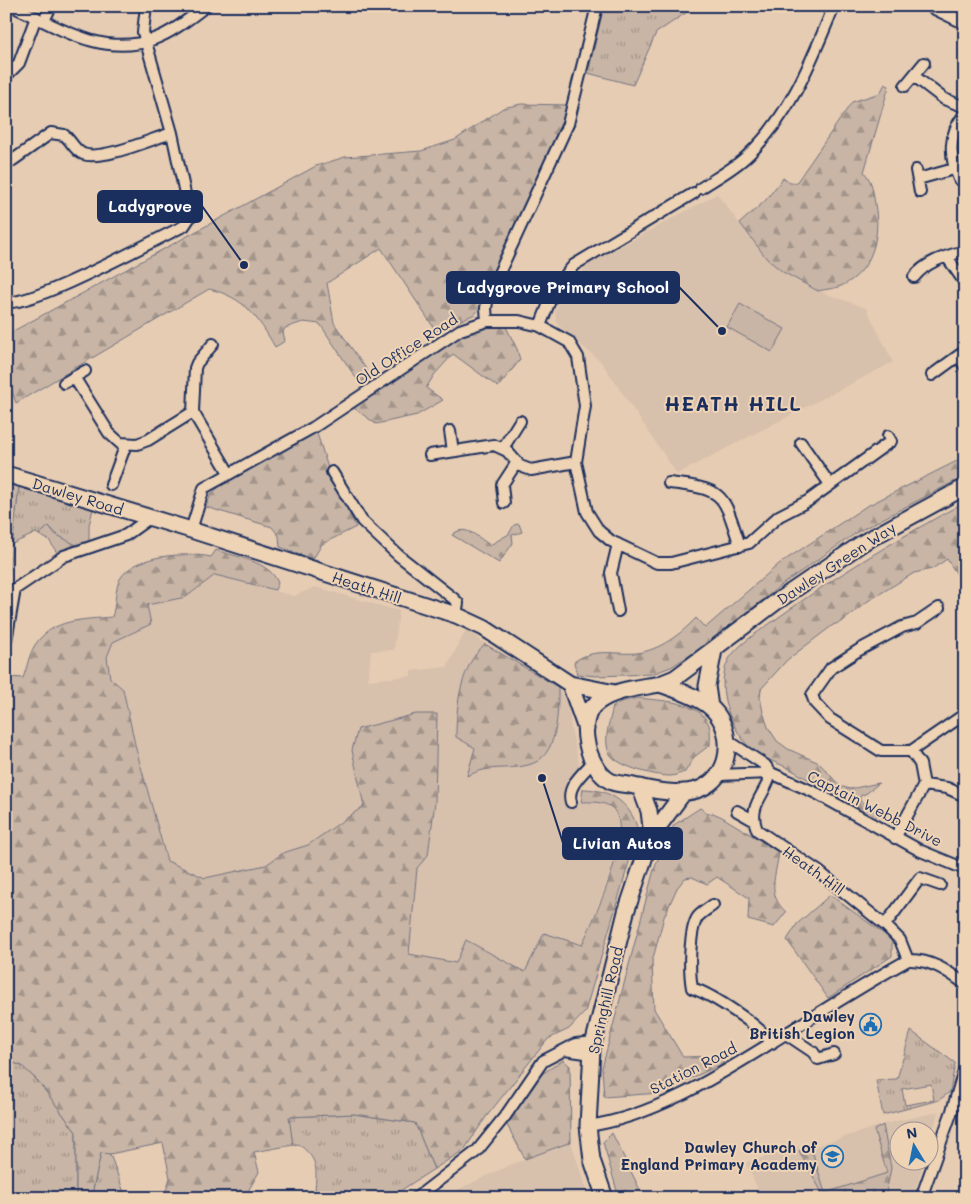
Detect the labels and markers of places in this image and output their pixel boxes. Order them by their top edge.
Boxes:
callout: Ladygrove [98,191,202,222]
callout: Ladygrove Primary School [447,272,679,303]
callout: Livian Autos [563,828,682,859]
place label: Dawley British Legion [749,1006,855,1043]
public building icon: Dawley British Legion [859,1013,883,1037]
place label: Dawley Church of England Primary Academy [620,1137,818,1174]
school or university icon: Dawley Church of England Primary Academy [821,1144,845,1168]

